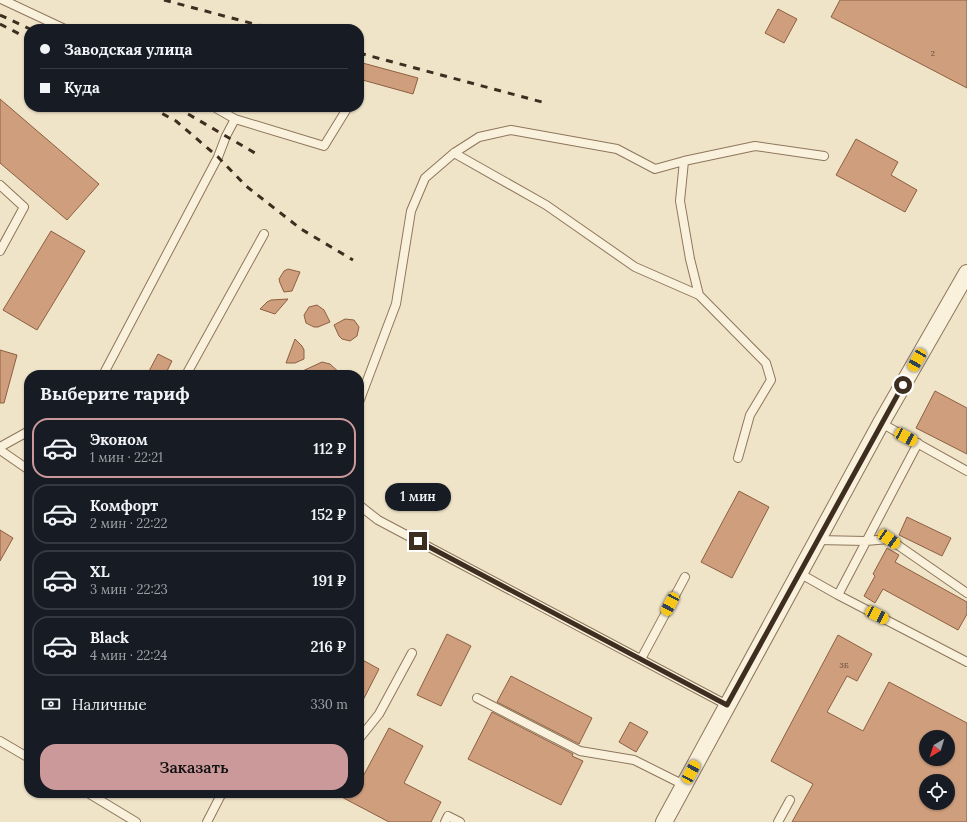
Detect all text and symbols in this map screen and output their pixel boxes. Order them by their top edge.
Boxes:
text: Заводская улица [64,40,192,59]
house number: 2 [931,48,935,58]
text: Куда [64,78,100,97]
car [906,347,928,373]
route start [894,376,912,394]
text: Выберите тариф [40,382,190,405]
car [893,426,919,448]
icon: car [42,430,78,466]
text: Эконом [90,430,148,449]
text: 112 ₽ [313,439,346,458]
text: 1 мин · 22:21 [90,449,163,466]
callout: 1 мин [385,483,451,511]
text: 1 мин [400,488,436,505]
icon: car [42,496,78,532]
text: Комфорт [90,496,158,515]
text: 152 ₽ [311,505,346,524]
text: 2 мин · 22:22 [90,515,168,532]
car [876,527,902,551]
route end [409,532,427,550]
icon: car [42,562,78,598]
text: XL [90,562,110,581]
text: 191 ₽ [313,571,346,590]
text: 3 мин · 22:23 [90,581,168,598]
car [659,591,681,617]
car [864,604,890,626]
icon: car [42,628,78,664]
text: Black [90,628,129,647]
text: 216 ₽ [310,637,346,656]
text: 4 мин · 22:24 [90,647,167,664]
house number: 3Б [839,660,849,670]
icon: cash [40,693,62,715]
text: Наличные [72,695,147,714]
text: 330 m [310,696,348,713]
north arrow [919,730,955,766]
map controls [919,730,955,810]
button: Заказать [40,744,348,790]
car [680,759,702,785]
button: locate [919,774,955,810]

